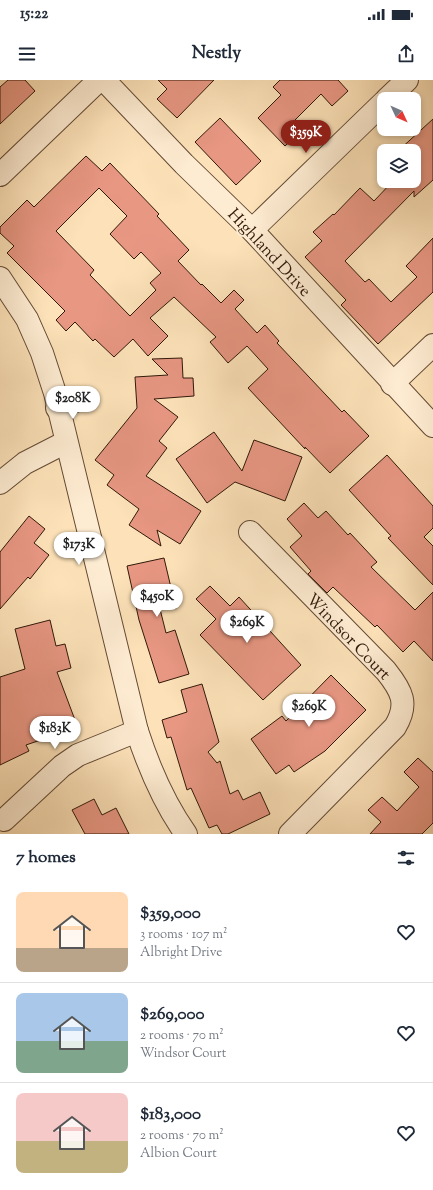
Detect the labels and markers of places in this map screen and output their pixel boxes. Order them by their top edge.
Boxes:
pin: $359K [278,120,334,154]
pin: $208K [45,386,101,420]
pin: $173K [51,532,107,566]
pin: $450K [129,584,185,618]
pin: $269K [219,610,275,644]
pin: $269K [281,694,337,728]
pin: $183K [27,716,83,750]

